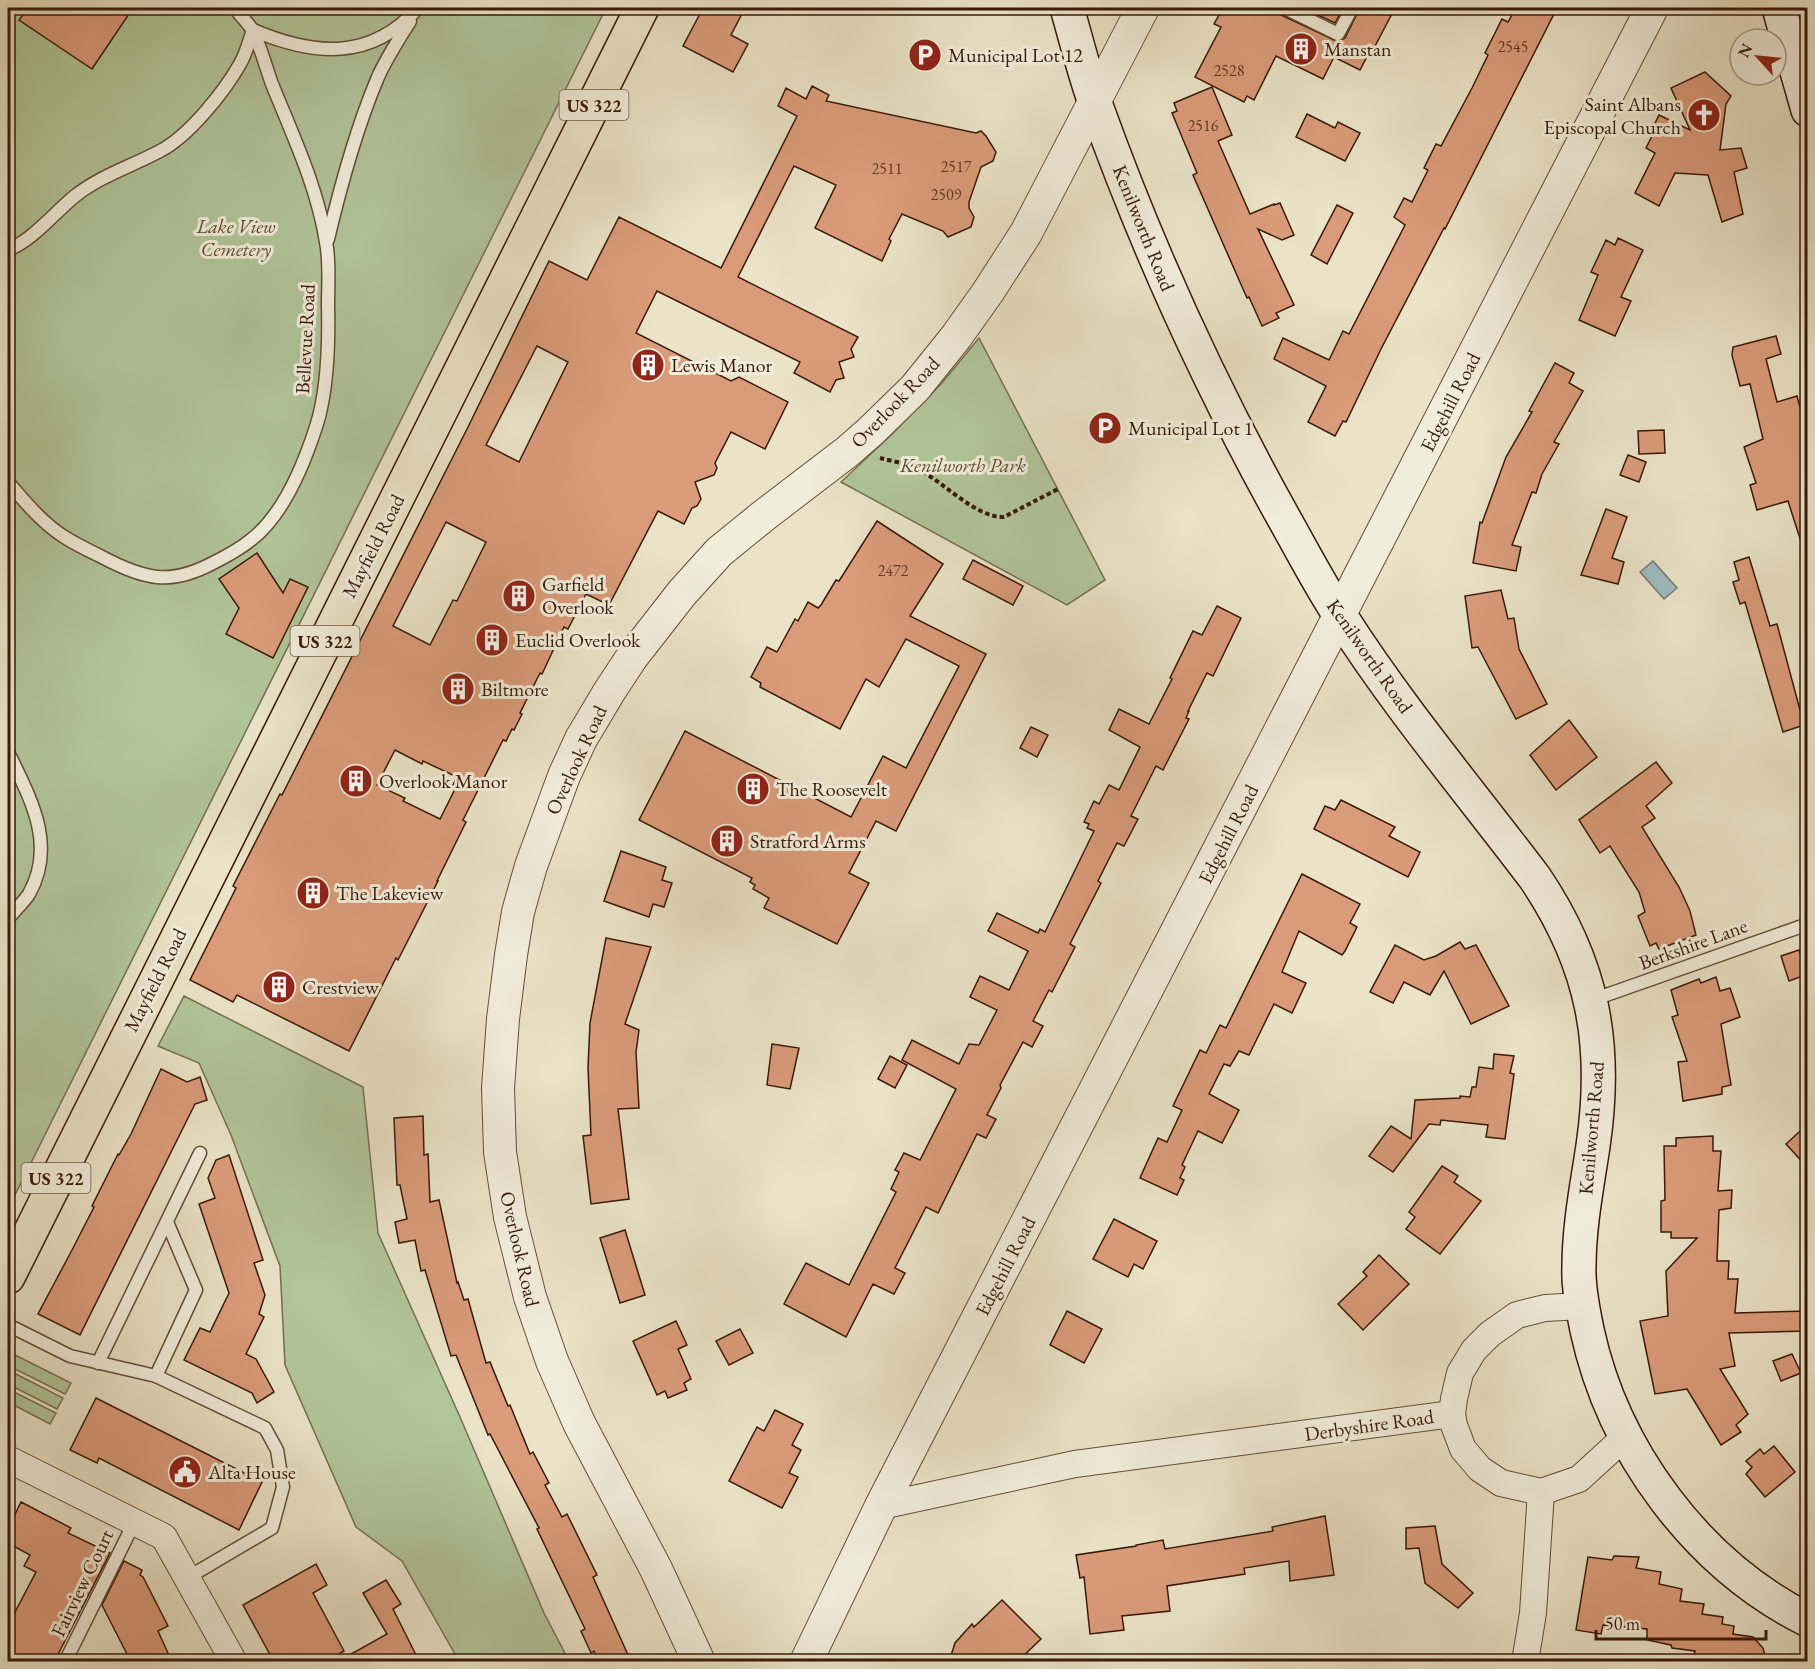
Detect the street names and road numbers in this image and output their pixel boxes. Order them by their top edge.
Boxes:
road number: US 322 [560,90,628,120]
street label: Kenilworth Road [1107,161,1181,296]
street label: Bellevue Road [289,283,321,395]
street label: Edgehill Road [1414,347,1487,456]
street label: Overlook Road [845,350,946,453]
street label: Mayfield Road [336,489,411,602]
street label: Kenilworth Road [1321,594,1420,719]
road number: US 322 [290,626,360,656]
street label: Overlook Road [539,700,613,819]
street label: Edgehill Road [1192,779,1265,888]
street label: Berkshire Lane [1635,912,1751,976]
street label: Mayfield Road [118,923,193,1036]
street label: Kenilworth Road [1572,1059,1610,1196]
road number: US 322 [22,1163,90,1193]
street label: Overlook Road [494,1189,546,1310]
street label: Edgehill Road [969,1211,1042,1320]
street label: Derbyshire Road [1303,1403,1436,1447]
street label: Fairview Court [45,1525,119,1641]

